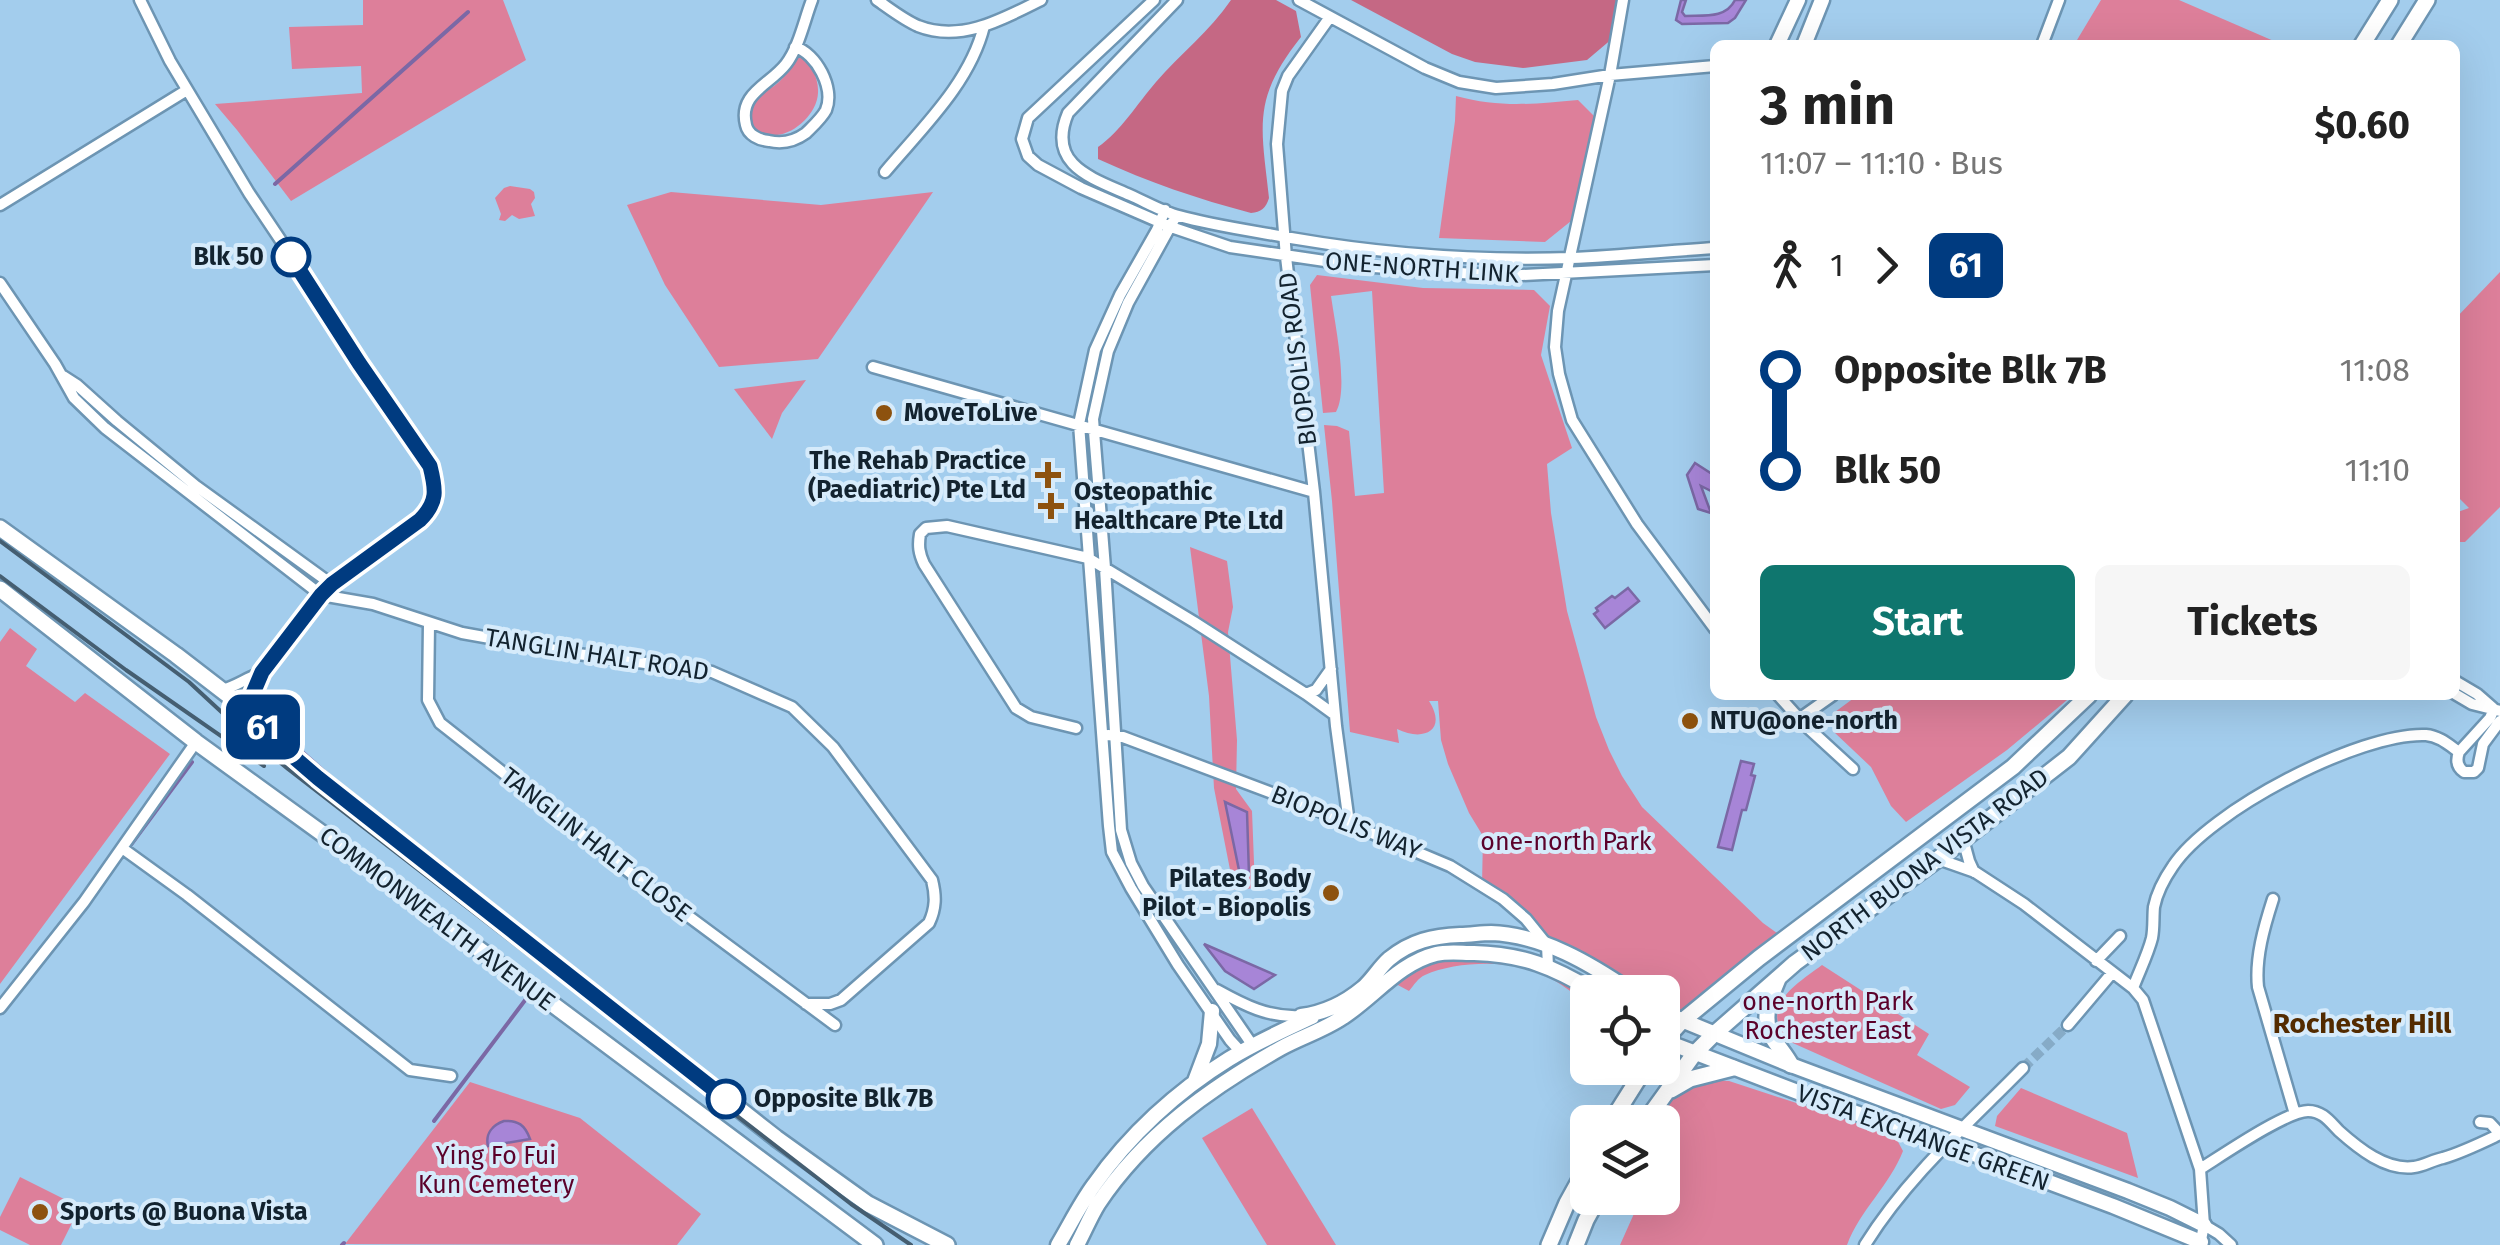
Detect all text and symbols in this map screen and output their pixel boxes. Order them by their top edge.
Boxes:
text: 3 min [1760,73,1895,139]
text: $0.60 [2315,102,2410,148]
text: 11:07 – 11:10 · Bus [1760,144,2003,182]
marker: Blk 50 [272,238,310,276]
icon: walk [1760,238,1815,293]
icon: forward [1859,238,1914,293]
place label: Blk 50 [193,242,264,272]
text: 61 [1949,244,1983,286]
street label: ONE-NORTH LINK [1324,246,1520,290]
text: 1 [1830,246,1844,284]
street label: BIOPOLIS ROAD [1272,271,1324,447]
text: Opposite Blk 7B [1834,347,2107,393]
text: 11:08 [2340,351,2410,389]
place label: MoveToLive [904,398,1038,428]
marker: MoveToLive [873,402,895,424]
place label: The Rehab Practice (Paediatric) Pte Ltd [808,446,1026,505]
text: Blk 50 [1834,447,1941,493]
text: 11:10 [2345,451,2410,489]
marker: The Rehab Practice (Paediatric) Pte Ltd [1035,462,1061,488]
place label: Osteopathic Healthcare Pte Ltd [1074,477,1284,536]
marker: Osteopathic Healthcare Pte Ltd [1038,493,1064,519]
button: Start [1760,565,2075,680]
button: Tickets [2095,565,2410,680]
street label: TANGLIN HALT ROAD [483,623,711,687]
line badge: 61 [218,694,308,760]
text: 61 [246,706,280,748]
place label: NTU@one-north [1710,706,1898,736]
marker: NTU@one-north [1679,710,1701,732]
street label: TANGLIN HALT CLOSE [495,761,697,929]
street label: NORTH BUONA VISTA ROAD [1795,762,2055,968]
street label: BIOPOLIS WAY [1267,779,1426,867]
street label: COMMONWEALTH AVENUE [313,821,561,1017]
park label: one-north Park [1480,827,1652,857]
place label: Pilates Body Pilot - Biopolis [1142,864,1312,923]
marker: Pilates Body Pilot - Biopolis [1320,882,1342,904]
map controls [1570,975,1680,1215]
button: locate [1570,975,1680,1085]
park label: one-north Park Rochester East [1742,987,1914,1046]
district label: Rochester Hill [2273,1007,2452,1040]
street label: VISTA EXCHANGE GREEN [1793,1078,2053,1198]
marker: Opposite Blk 7B [707,1080,745,1118]
place label: Opposite Blk 7B [754,1084,933,1114]
button: layers [1570,1105,1680,1215]
park label: Ying Fo Fui Kun Cemetery [418,1141,575,1200]
place label: Sports @ Buona Vista [60,1197,308,1227]
marker: Sports @ Buona Vista [29,1201,51,1223]

